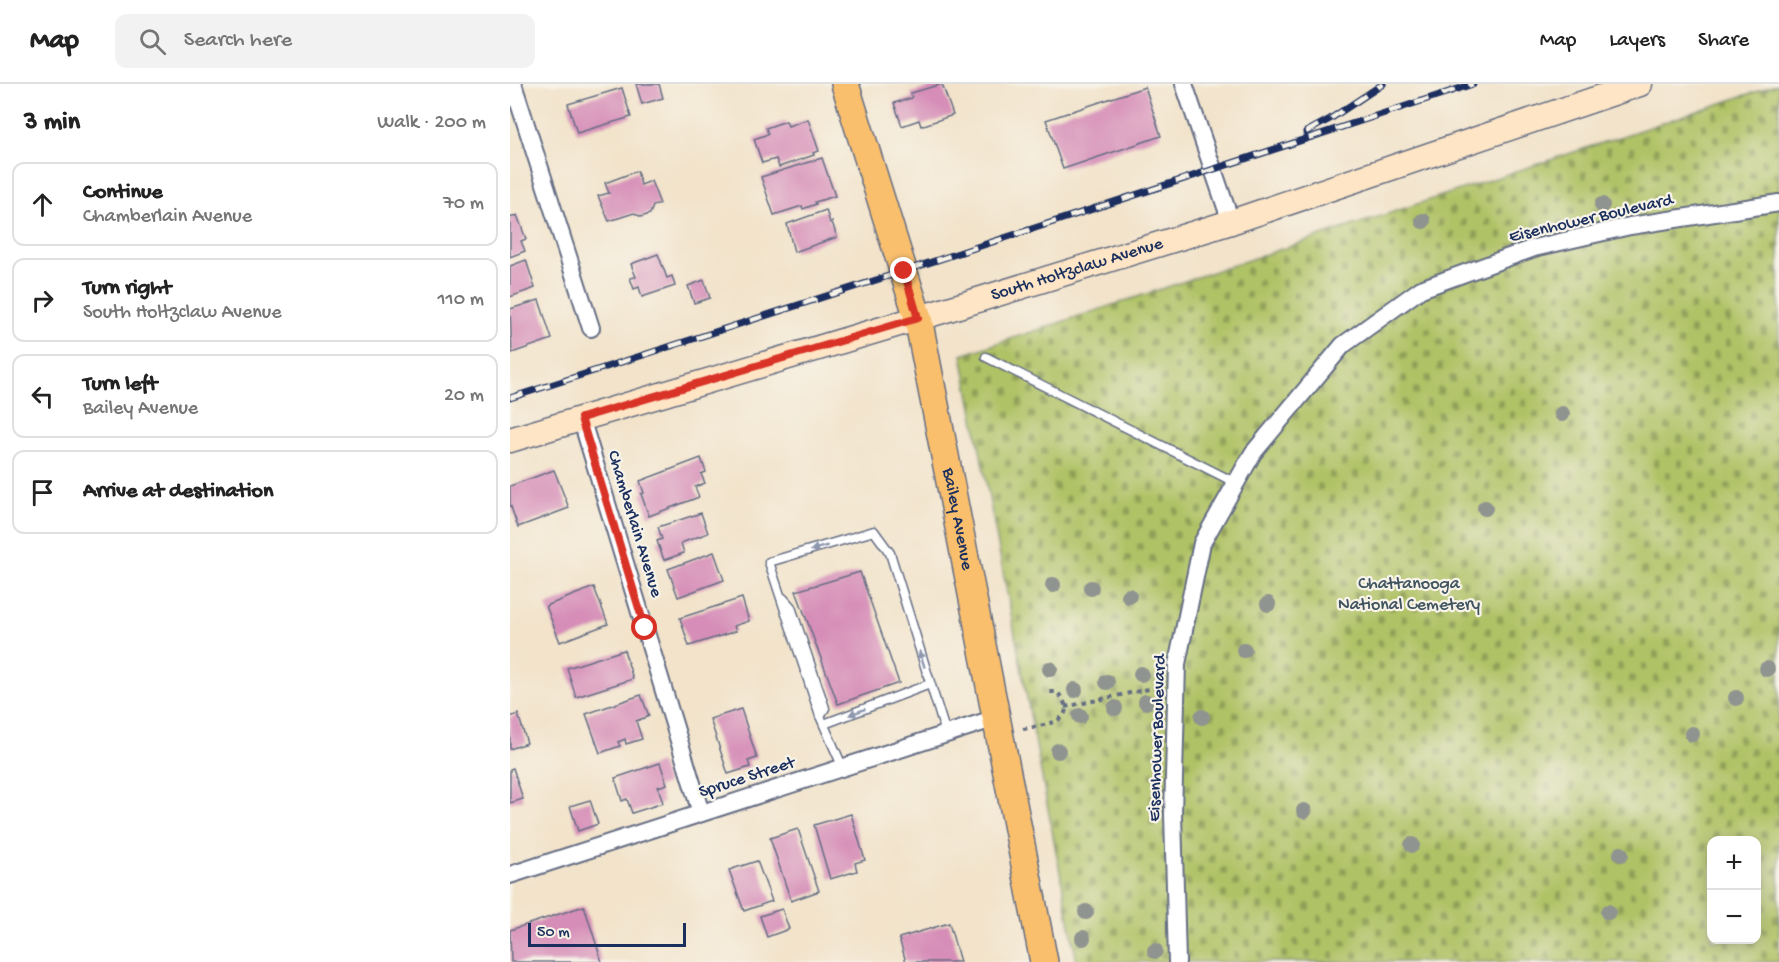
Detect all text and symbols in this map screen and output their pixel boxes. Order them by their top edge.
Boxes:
search box [115,14,535,68]
text: Map [30,25,79,58]
icon: search [136,25,169,58]
text: Search here [184,28,292,54]
text: Map [1540,29,1576,54]
text: Layers [1609,29,1665,54]
text: Share [1698,29,1749,54]
text: 3 min [24,108,80,139]
text: Walk · 200 m [377,112,486,135]
text: Continue [83,180,163,206]
icon: ahead [26,188,59,221]
street label: Eisenhower Boulevard [1507,190,1676,248]
text: 70 m [443,193,484,216]
text: Chamberlain Avenue [83,206,252,229]
street label: South Holtzclaw Avenue [988,233,1166,306]
route end [890,257,916,283]
text: Turn right [83,276,171,302]
icon: right [26,284,59,317]
text: 110 m [438,289,484,312]
text: South Holtzclaw Avenue [83,302,282,325]
text: Turn left [83,372,157,398]
icon: left [26,380,59,413]
text: 20 m [444,385,484,408]
text: Bailey Avenue [83,398,198,421]
street label: Chamberlain Avenue [602,448,666,601]
street label: Bailey Avenue [937,465,978,573]
icon: arrive [26,476,59,509]
text: Arrive at destination [83,479,273,505]
one-way arrow [810,544,828,553]
park label: Chattanooga National Cemetery [1338,574,1480,616]
route start [631,614,657,640]
one-way arrow [917,650,927,668]
street label: Eisenhower Boulevard [1145,652,1171,822]
one-way arrow [848,707,866,717]
street label: Spruce Street [696,752,799,803]
map controls [1707,836,1761,944]
button: + [1707,836,1761,890]
button: − [1707,890,1761,944]
scale bar [528,920,686,948]
text: 50 m [537,924,570,943]

